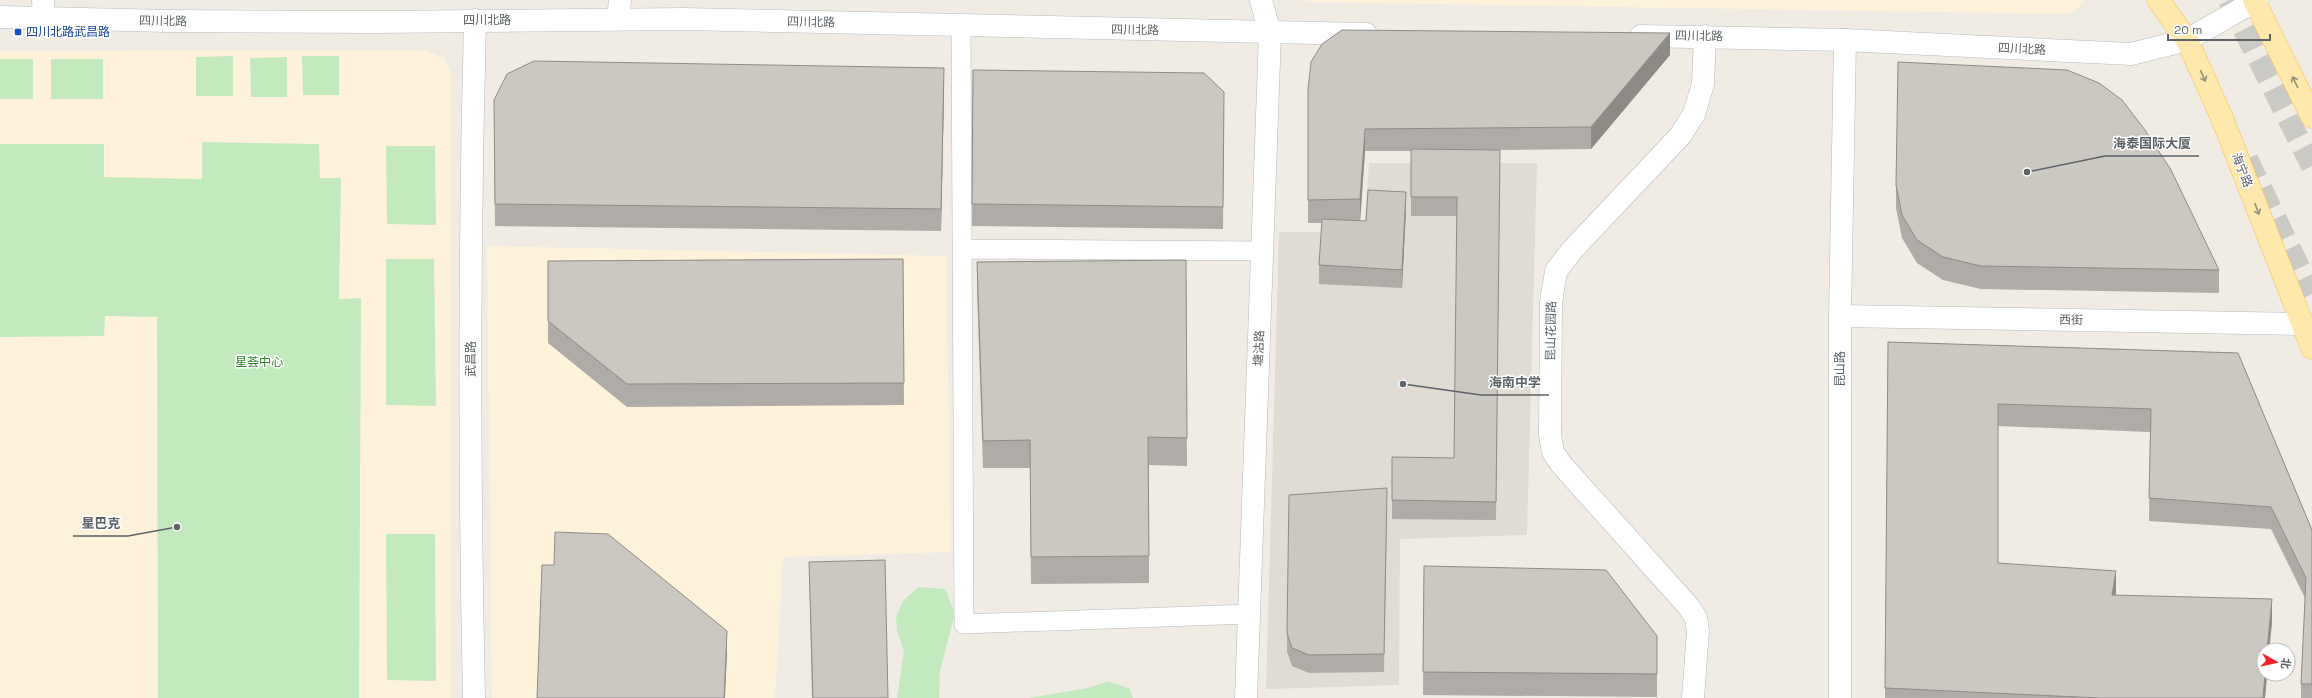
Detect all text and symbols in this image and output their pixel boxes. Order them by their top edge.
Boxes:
street label: 四川北路 [463,12,511,28]
street label: 四川北路 [139,13,187,29]
street label: 四川北路 [787,14,835,30]
scale bar [2168,16,2270,42]
street label: 四川北路 [1111,22,1159,38]
text: 20 m [2174,22,2202,38]
place label: 四川北路武昌路 [26,24,110,40]
marker: 四川北路武昌路 [13,27,23,37]
street label: 四川北路 [1675,28,1723,44]
street label: 四川北路 [1998,40,2046,58]
one-way arrow [2200,69,2207,81]
one-way arrow [2291,76,2298,88]
callout: 海泰国际大厦 [2105,131,2199,156]
text: 海泰国际大厦 [2113,135,2191,152]
street label: 海宁路 [2228,150,2256,190]
one-way arrow [2254,202,2262,214]
street label: 昆山花园路 [1542,301,1560,361]
street label: 西街 [2059,312,2083,328]
street label: 塘沽路 [1250,330,1268,366]
street label: 武昌路 [463,341,479,377]
street label: 昆山路 [1832,351,1848,387]
park label: 星荟中心 [235,354,283,370]
callout: 海南中学 [1481,370,1549,395]
text: 海南中学 [1489,374,1541,391]
callout: 星巴克 [73,511,128,536]
text: 星巴克 [81,515,121,532]
north arrow [2256,642,2296,682]
text: 北 [2278,657,2294,670]

